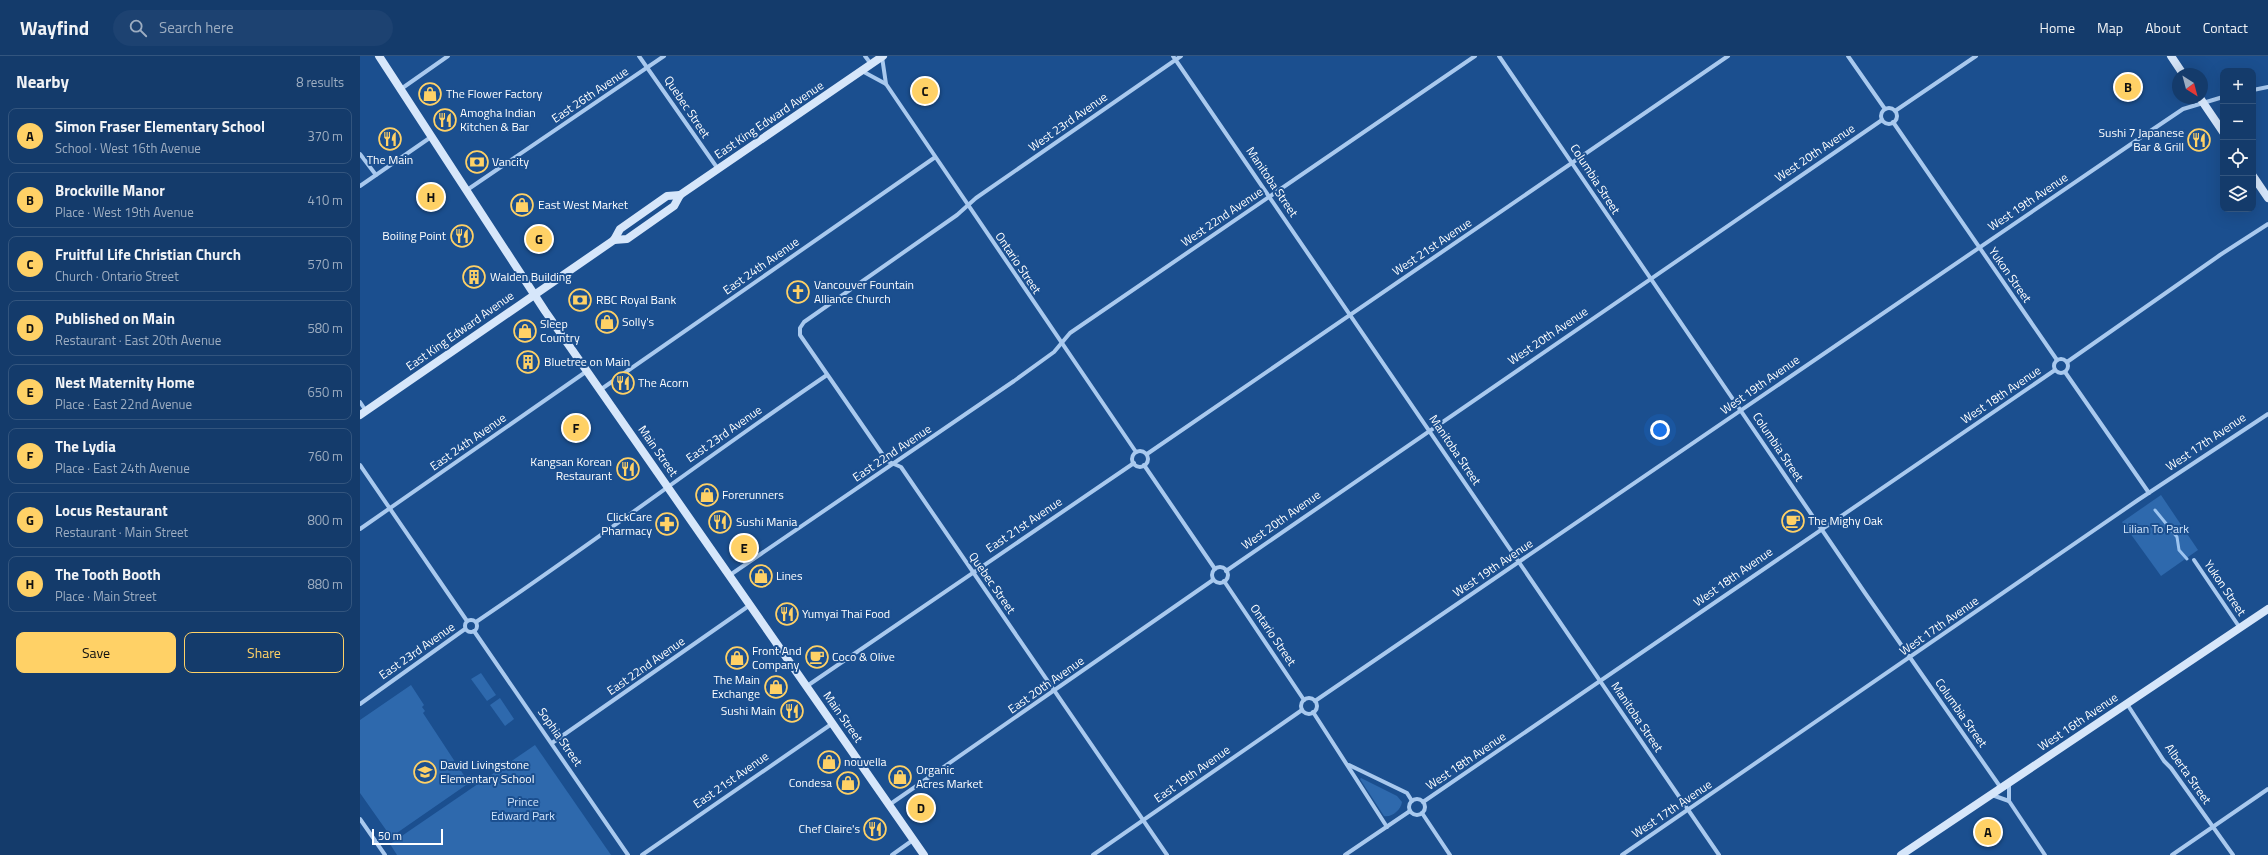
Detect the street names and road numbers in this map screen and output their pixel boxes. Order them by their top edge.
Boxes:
street label: East 26th Avenue [547,62,632,127]
street label: Quebec Street [660,72,716,142]
street label: East King Edward Avenue [710,76,827,163]
street label: West 23rd Avenue [1024,87,1111,156]
street label: West 20th Avenue [1771,119,1859,187]
street label: Columbia Street [1566,140,1626,218]
street label: Manitoba Street [1242,143,1304,222]
street label: West 19th Avenue [1984,168,2072,236]
street label: West 22nd Avenue [1177,182,1267,251]
street label: West 21st Avenue [1388,213,1475,280]
street label: Ontario Street [991,228,1047,298]
street label: East 24th Avenue [719,232,803,299]
street label: Yukon Street [1984,243,2037,307]
street label: East King Edward Avenue [402,286,518,375]
street label: West 20th Avenue [1504,302,1592,370]
street label: West 19th Avenue [1716,350,1803,419]
street label: West 18th Avenue [1957,361,2045,429]
street label: East 23rd Avenue [682,400,766,467]
street label: East 24th Avenue [426,408,510,475]
street label: Columbia Street [1748,408,1809,486]
street label: West 17th Avenue [2162,408,2250,476]
street label: Manitoba Street [1425,411,1487,490]
street label: East 22nd Avenue [848,419,935,486]
street label: Main Street [634,421,683,481]
street label: West 20th Avenue [1237,485,1324,554]
street label: East 21st Avenue [982,492,1066,557]
street label: West 19th Avenue [1449,534,1537,602]
street label: West 18th Avenue [1689,542,1776,611]
street label: Quebec Street [964,548,1021,618]
street label: Yukon Street [2200,556,2252,620]
street label: West 17th Avenue [1895,591,1982,660]
street label: Ontario Street [1246,600,1302,670]
street label: East 23rd Avenue [375,617,459,684]
street label: East 22nd Avenue [603,632,689,700]
street label: East 20th Avenue [1004,651,1088,718]
street label: Columbia Street [1931,674,1993,752]
street label: Manitoba Street [1607,678,1669,757]
street label: Main Street [819,687,868,747]
street label: West 16th Avenue [2034,688,2122,756]
street label: Sophia Street [533,703,588,771]
street label: West 18th Avenue [1422,727,1510,795]
street label: Alberta Street [2160,739,2217,809]
street label: East 19th Avenue [1150,740,1234,807]
street label: East 21st Avenue [689,746,772,813]
street label: West 17th Avenue [1628,775,1716,843]

